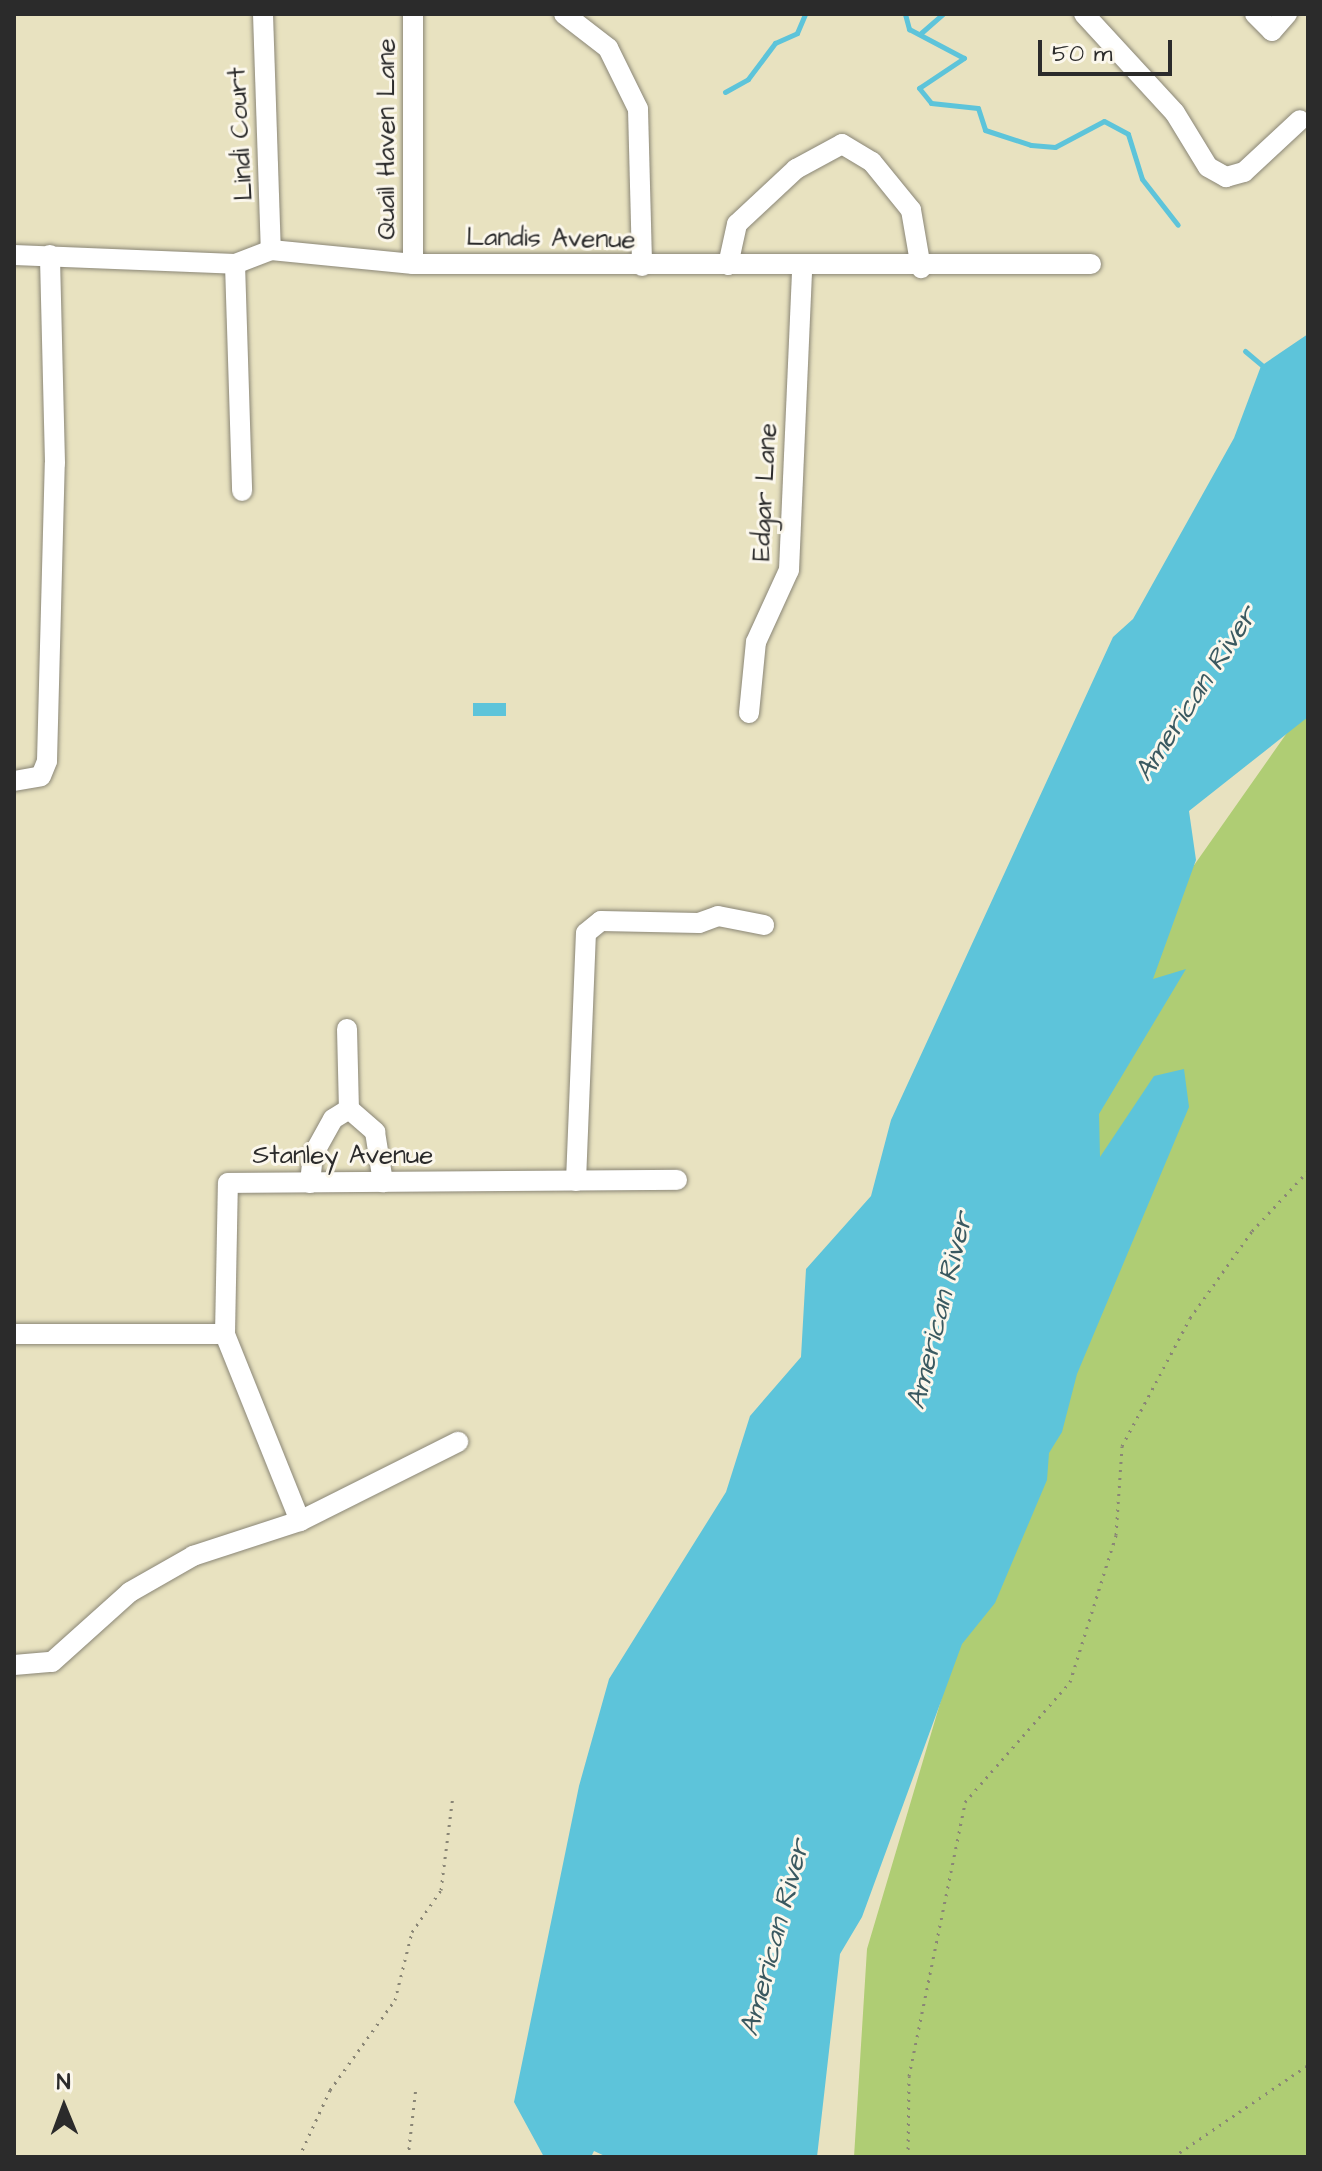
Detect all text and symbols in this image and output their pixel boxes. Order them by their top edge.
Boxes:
scale bar [1042,24,1176,74]
text: 50 m [1052,37,1112,71]
street label: Quail Haven Lane [371,38,403,240]
street label: Lindi Court [222,66,260,202]
street label: Landis Avenue [466,222,636,256]
street label: Edgar Lane [746,422,784,562]
water label: American River [1127,601,1265,787]
street label: Stanley Avenue [253,1140,433,1172]
water label: American River [899,1209,981,1413]
water label: American River [733,1837,817,2039]
north arrow [24,2067,104,2147]
text: N [56,2067,71,2098]

